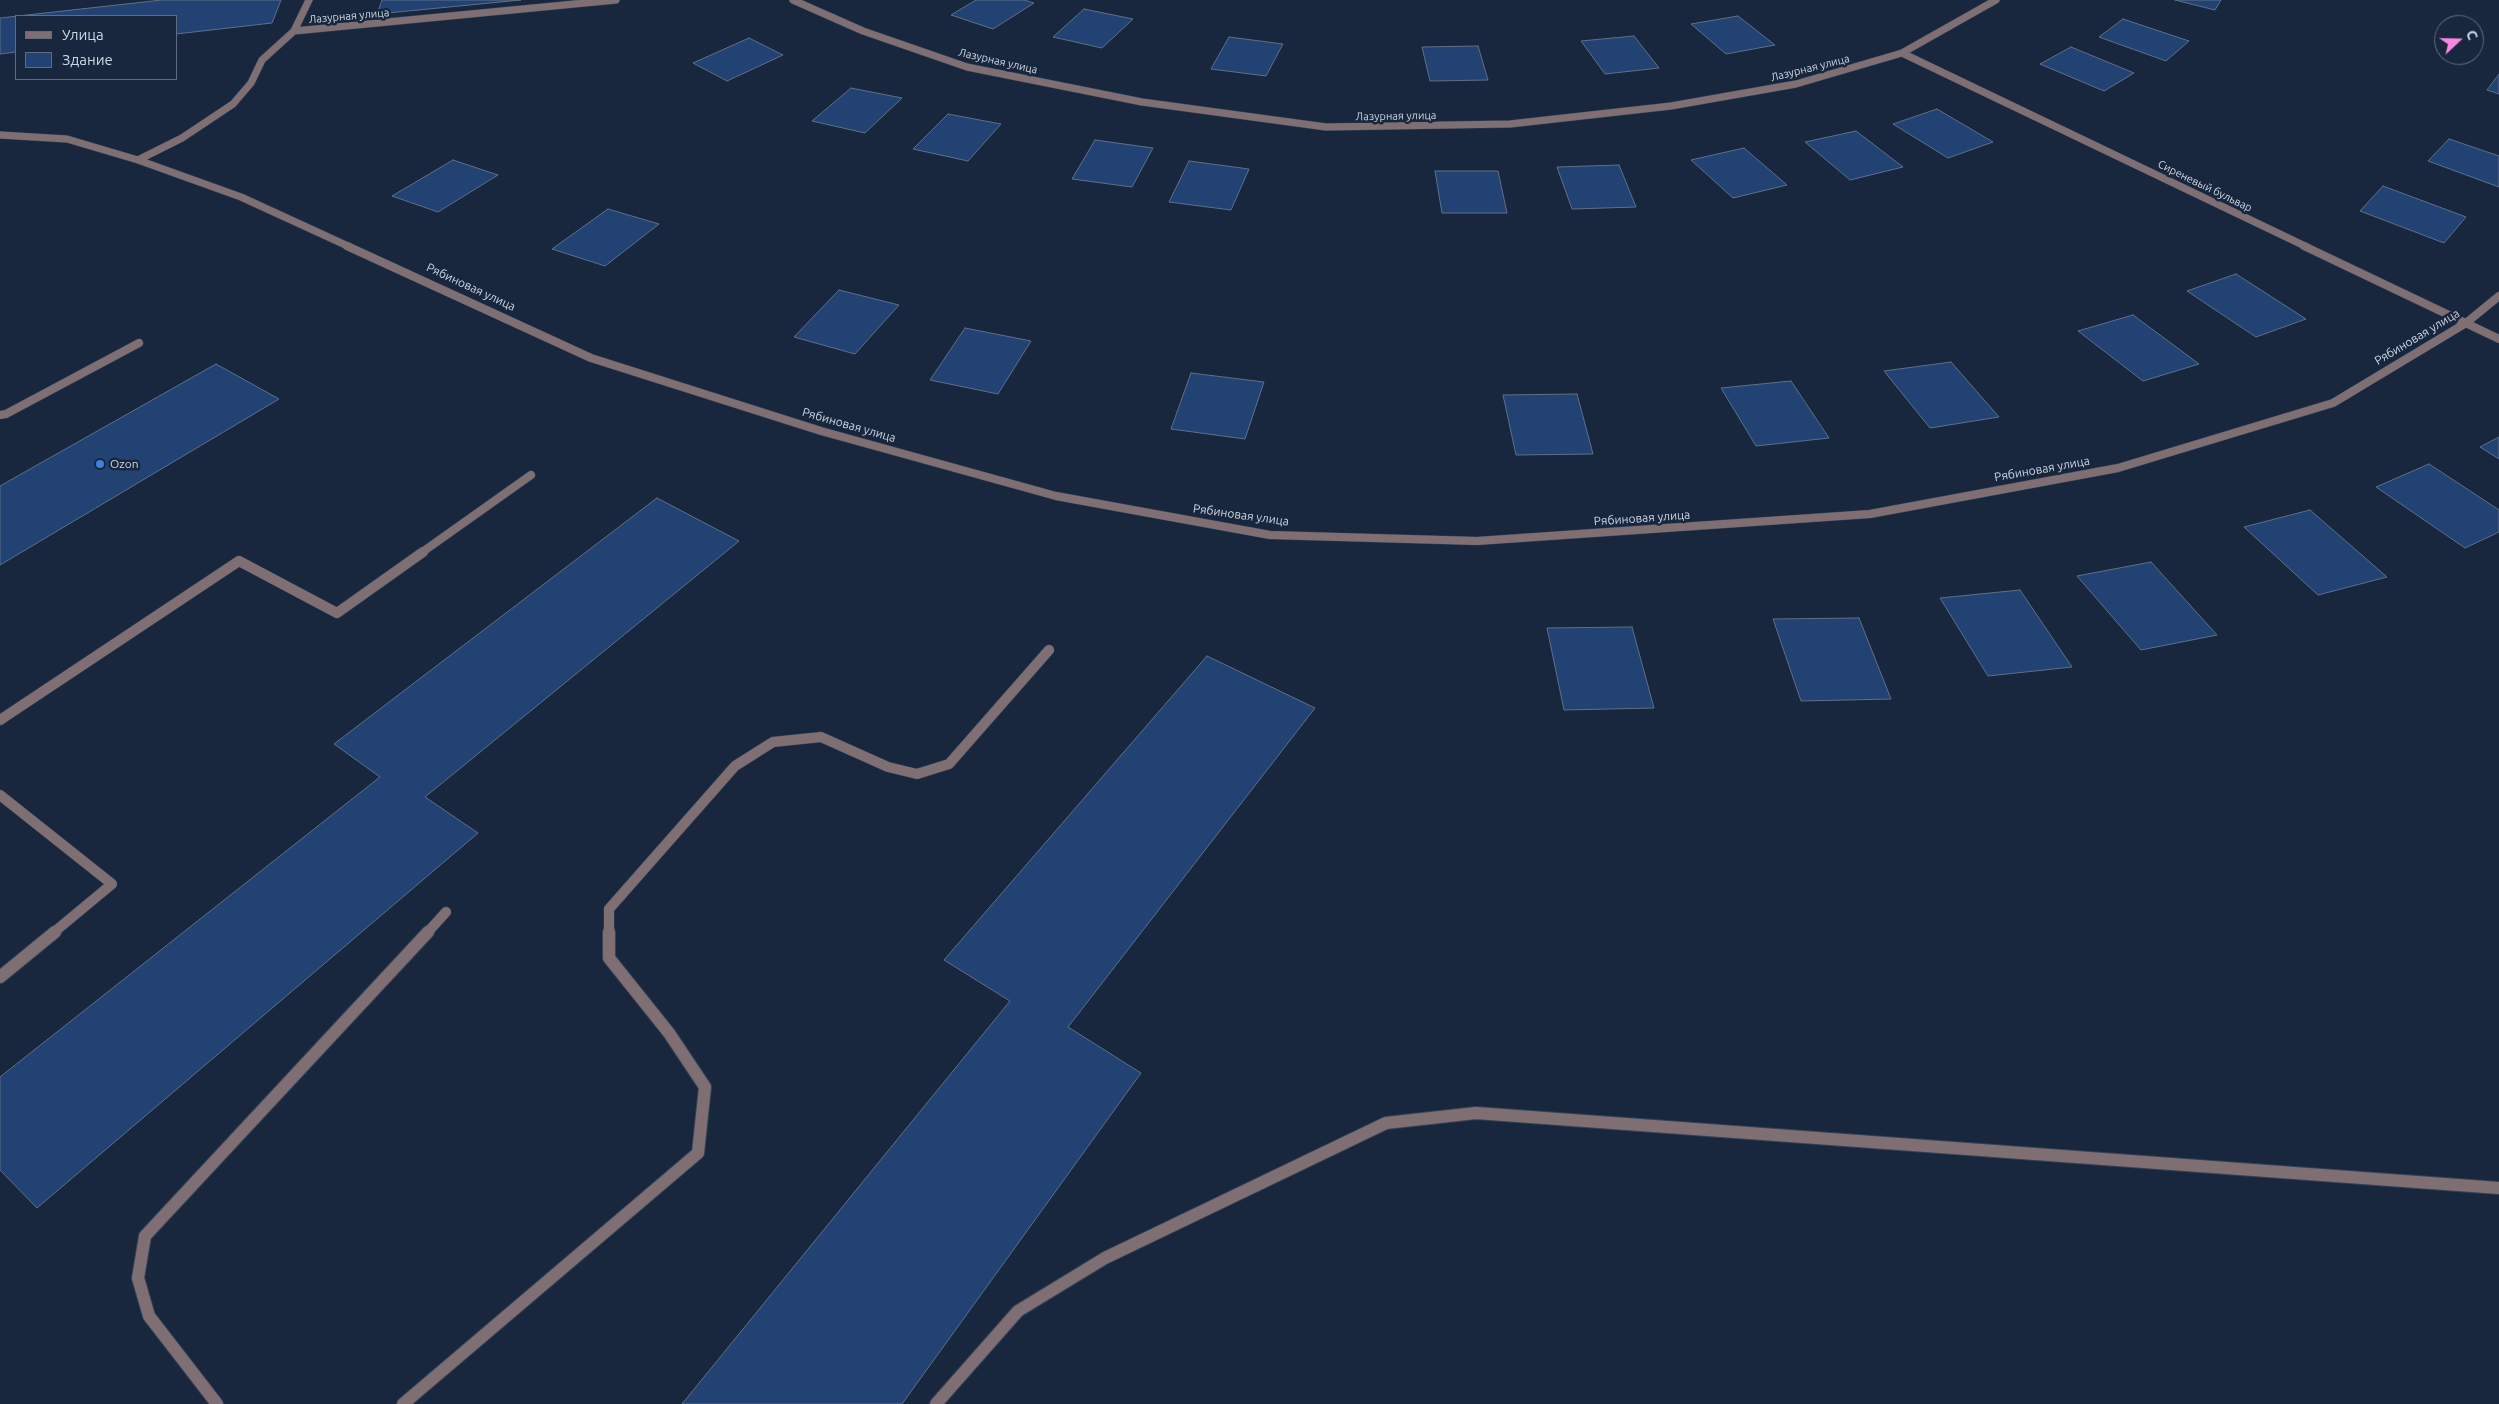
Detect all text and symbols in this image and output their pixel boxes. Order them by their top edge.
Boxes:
street label: Лазурная улица [308,6,390,26]
legend [15,15,178,80]
north arrow [2434,15,2484,65]
text: Улица [62,26,104,43]
text: С [2463,28,2481,42]
street label: Лазурная улица [957,45,1039,77]
text: Здание [62,51,113,68]
street label: Лазурная улица [1769,52,1851,84]
street label: Лазурная улица [1355,109,1437,123]
street label: Сиреневый бульвар [2156,157,2254,215]
street label: Рябиновая улица [424,260,518,314]
street label: Рябиновая улица [2372,306,2462,368]
street label: Рябиновая улица [801,405,897,445]
street label: Рябиновая улица [1993,454,2091,484]
place label: Ozon [110,457,139,471]
marker: Ozon [94,458,106,470]
street label: Рябиновая улица [1192,501,1290,529]
street label: Рябиновая улица [1593,507,1691,529]

